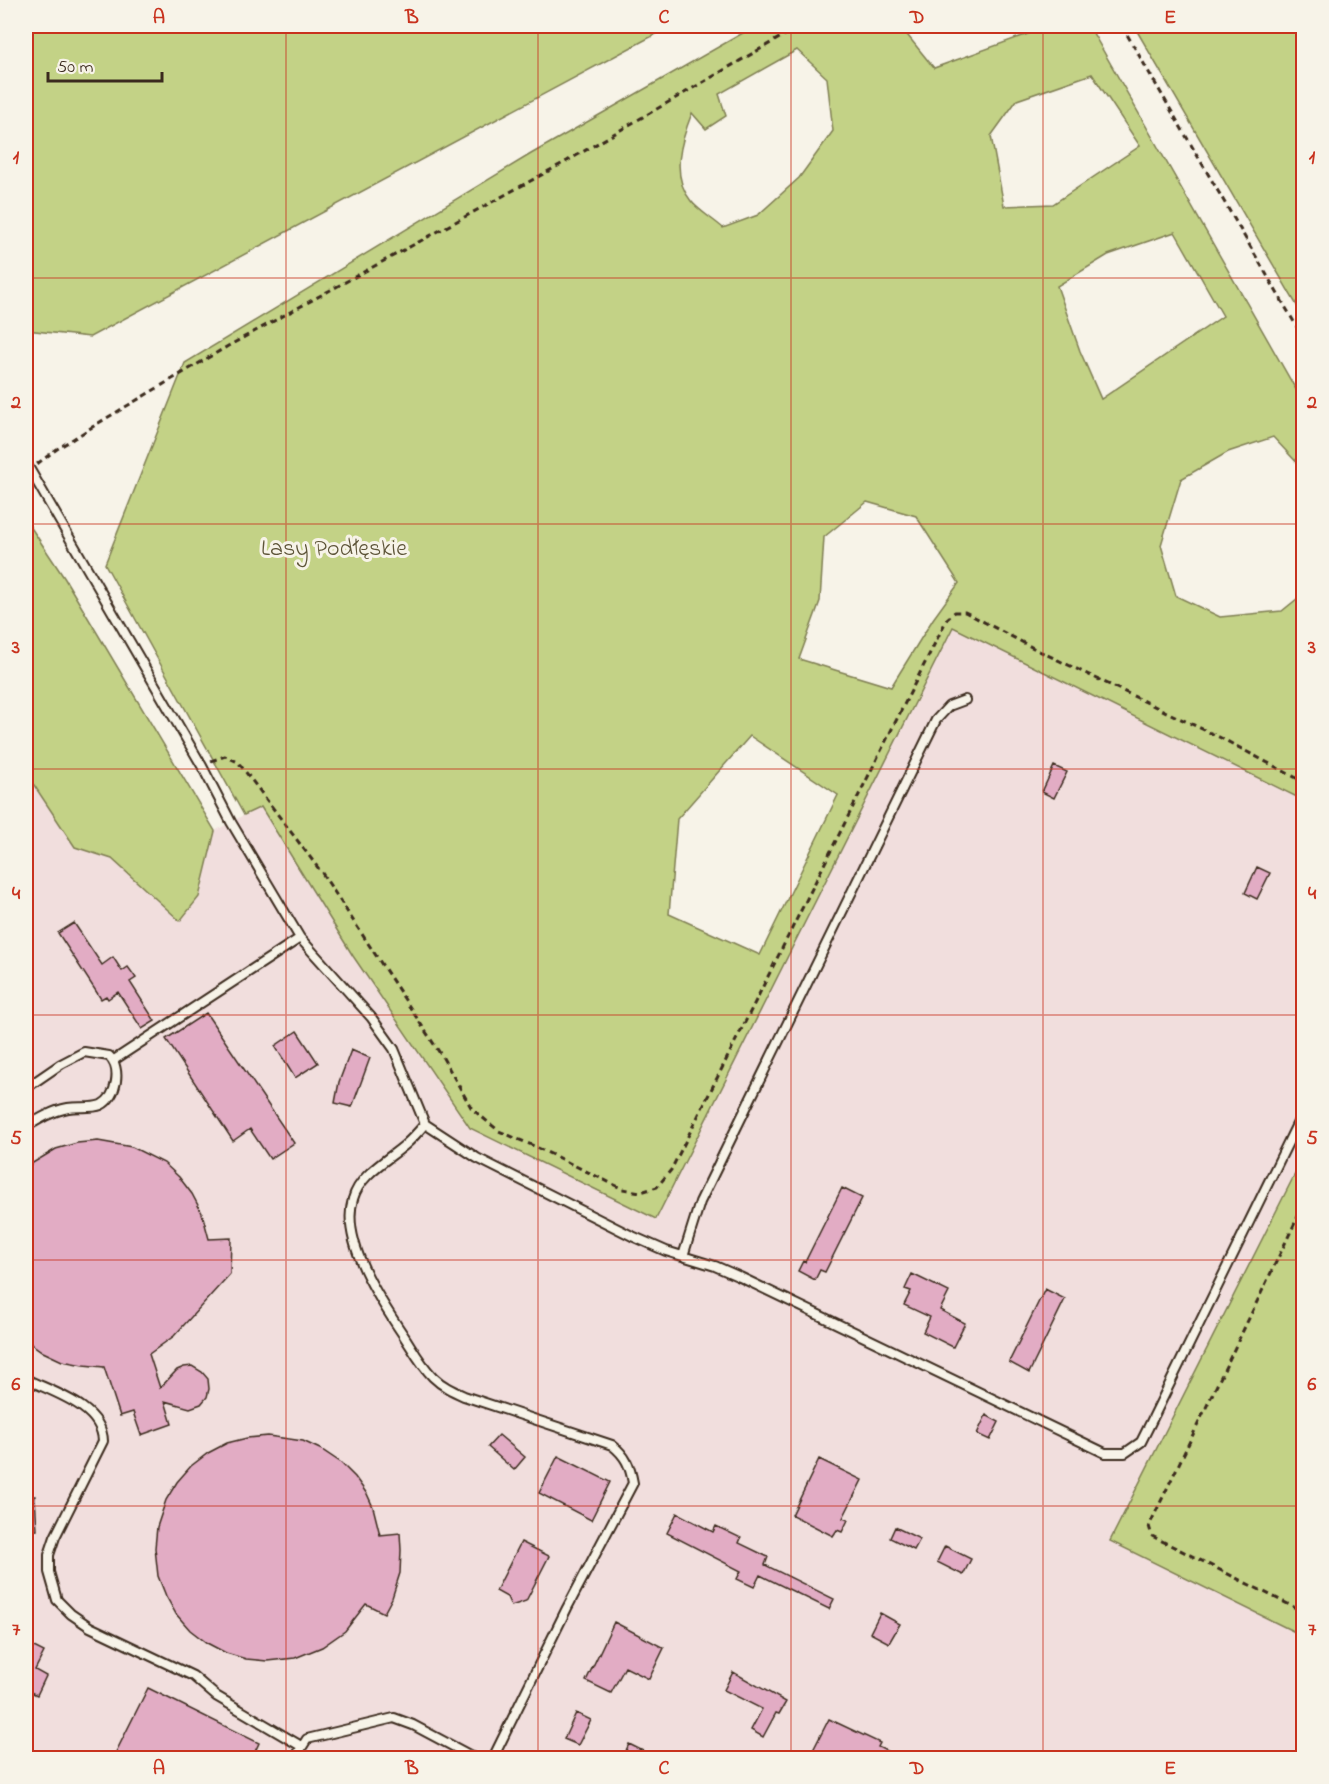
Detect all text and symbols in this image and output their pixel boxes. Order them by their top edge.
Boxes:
text: A [153,4,165,33]
text: B [404,4,419,33]
text: C [659,4,670,33]
text: D [909,4,924,33]
text: E [1164,4,1176,33]
scale bar [48,45,162,83]
text: 50 m [57,55,94,81]
text: 1 [13,144,20,173]
text: 1 [1309,144,1316,173]
text: 2 [10,389,21,418]
text: 2 [1306,389,1317,418]
park label: Lasy Podłęskie [261,532,407,568]
text: 3 [11,634,20,663]
text: 3 [1307,634,1316,663]
text: 4 [12,880,21,909]
text: 4 [1308,880,1317,909]
text: 5 [10,1125,22,1154]
text: 5 [1306,1125,1318,1154]
text: 6 [12,1371,21,1400]
text: 6 [1308,1371,1317,1400]
text: 7 [12,1616,21,1645]
text: 7 [1308,1616,1317,1645]
text: A [153,1755,165,1784]
text: B [404,1755,419,1784]
text: C [659,1755,670,1784]
text: D [909,1755,924,1784]
text: E [1164,1755,1176,1784]

